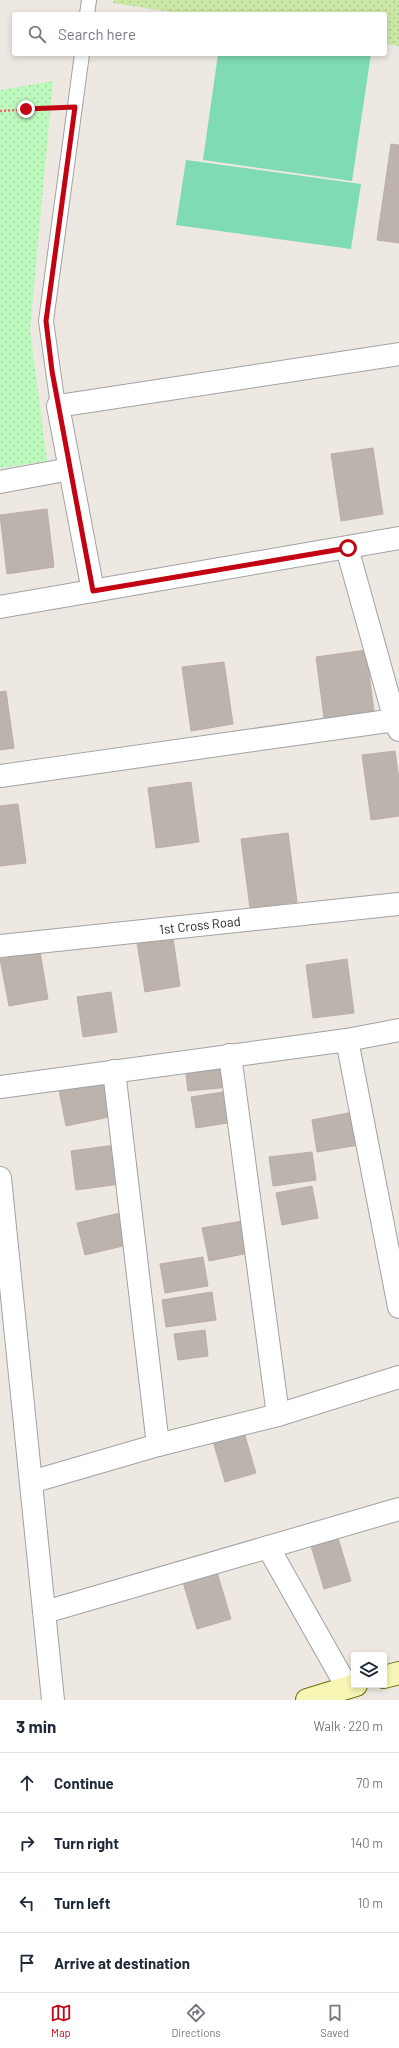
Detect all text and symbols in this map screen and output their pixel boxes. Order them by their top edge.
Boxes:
search box [12,12,387,56]
icon: search [26,23,48,45]
text: Search here [58,25,136,43]
route end [17,100,35,118]
route start [339,539,357,557]
street label: 1st Cross Road [159,913,241,937]
map controls [351,1652,387,1688]
button: layers [351,1652,387,1688]
text: 3 min [16,1716,56,1736]
text: Walk · 220 m [313,1718,383,1734]
icon: ahead [16,1772,38,1794]
text: Continue [54,1774,114,1792]
text: 70 m [356,1775,383,1791]
icon: right [16,1832,38,1854]
text: Turn right [54,1834,119,1852]
text: 140 m [351,1835,383,1851]
icon: left [16,1892,38,1914]
text: Turn left [54,1894,110,1912]
text: 10 m [358,1895,383,1911]
icon: arrive [16,1952,38,1974]
text: Arrive at destination [54,1954,190,1972]
tab: Map [50,2002,72,2039]
tab: Directions [171,2002,221,2039]
tab: Saved [320,2002,349,2039]

